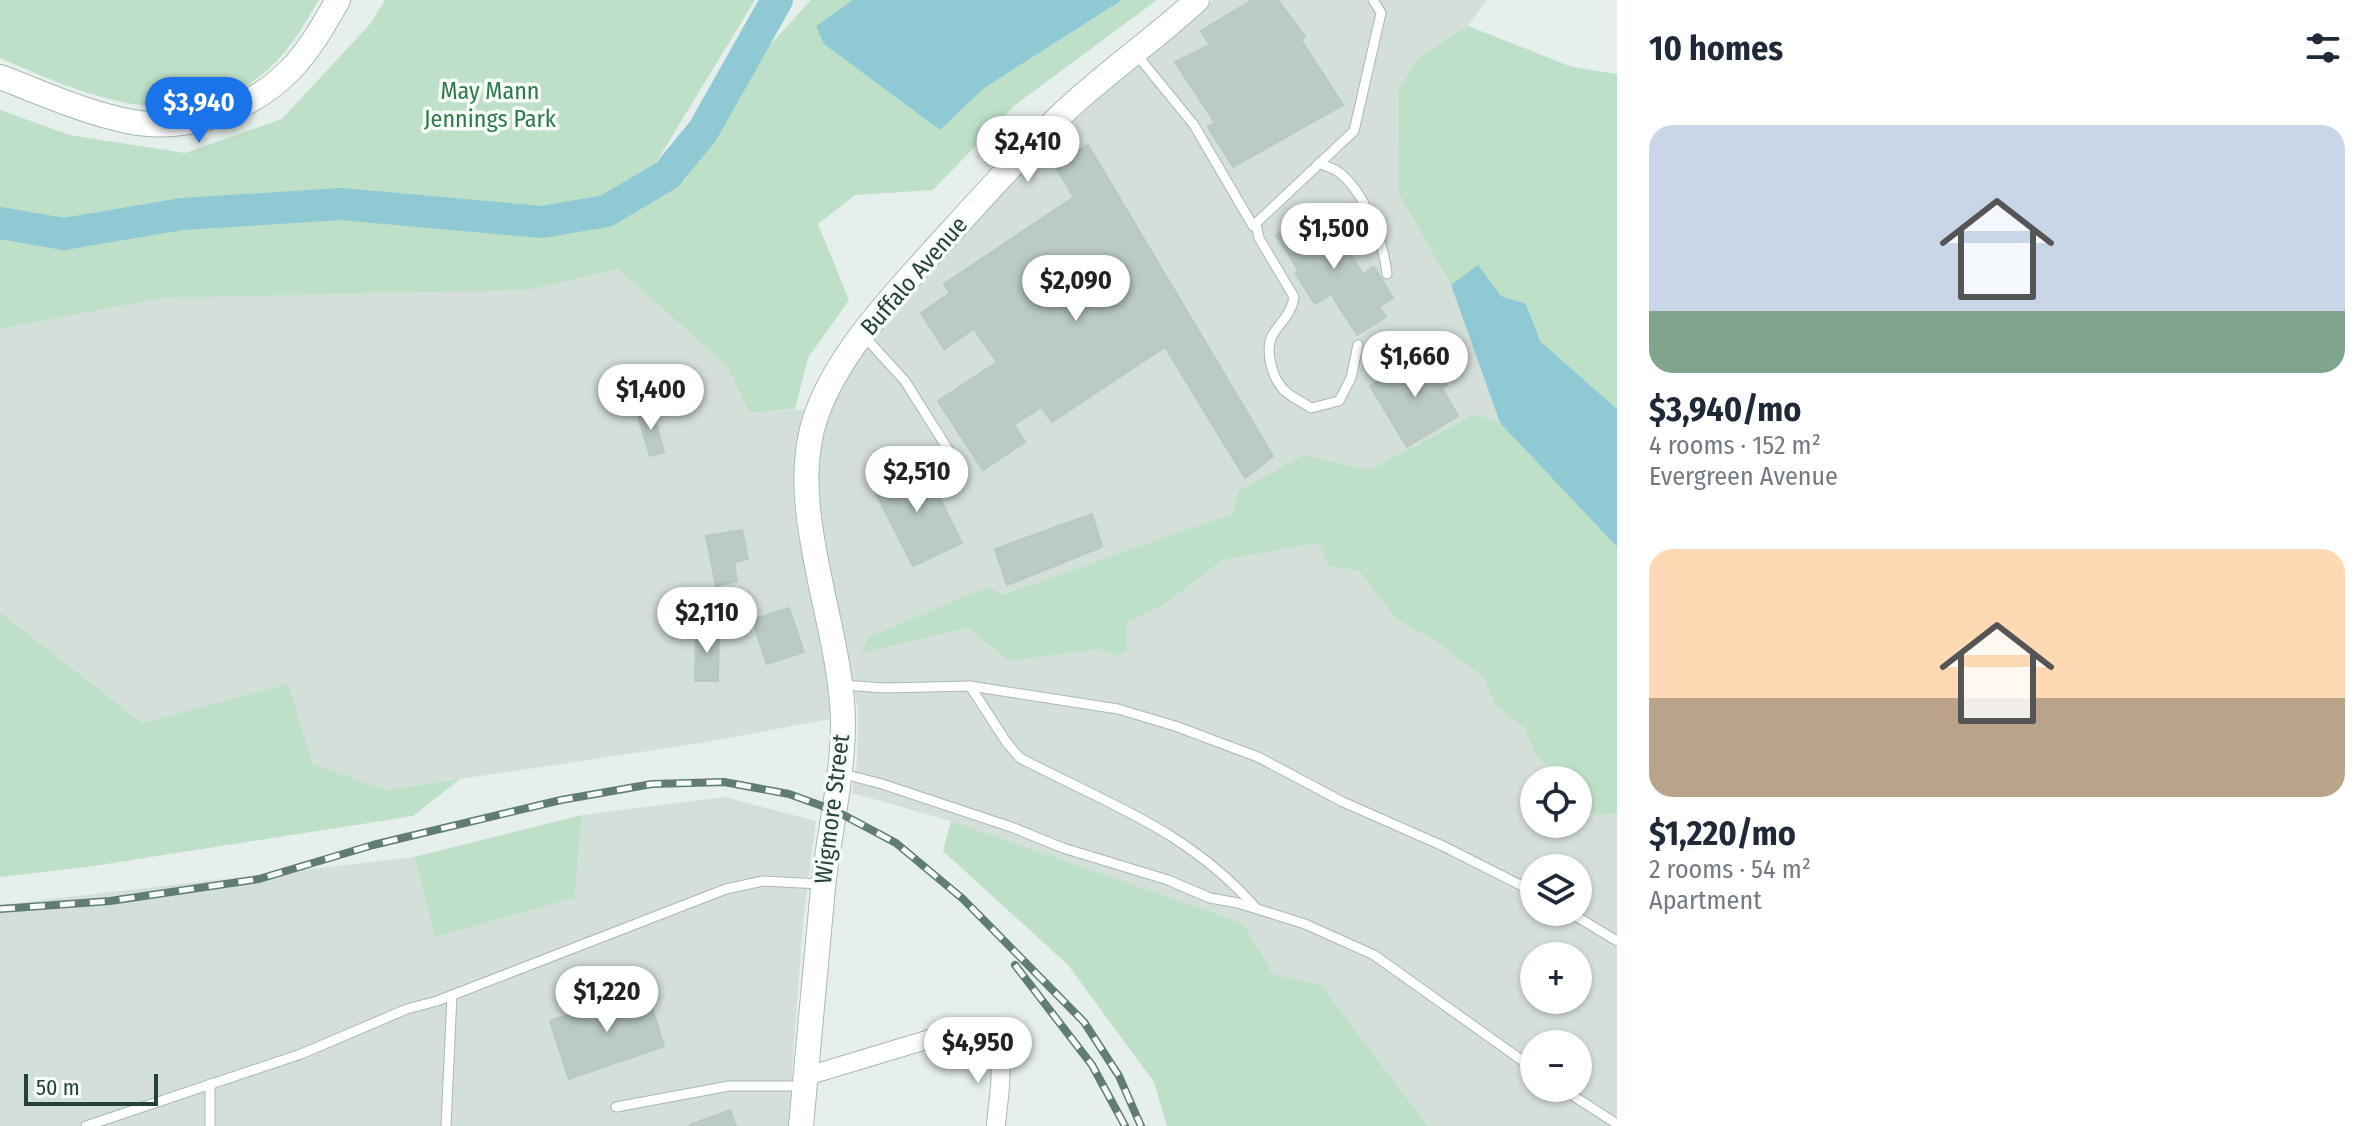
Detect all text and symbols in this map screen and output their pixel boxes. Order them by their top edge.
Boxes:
icon: filters [2301,26,2345,70]
text: 10 homes [1649,28,1783,69]
pin: $3,940 [134,77,264,145]
park label: May Mann Jennings Park [424,77,557,133]
text: $3,940 [163,87,235,118]
pin: $2,410 [963,116,1093,184]
text: $2,410 [995,126,1061,157]
icon: home [1925,177,2069,321]
pin: $1,500 [1269,203,1399,271]
street label: Buffalo Avenue [855,211,973,341]
text: $1,500 [1299,213,1369,244]
pin: $2,090 [1011,255,1141,323]
text: $2,090 [1040,265,1112,296]
pin: $1,660 [1350,331,1480,399]
text: $1,660 [1380,341,1450,372]
pin: $1,400 [586,364,716,432]
text: $1,400 [616,374,686,405]
text: $3,940/mo [1649,389,1801,430]
text: 4 rooms · 152 m² [1649,430,1821,461]
pin: $2,510 [852,446,982,514]
text: $2,510 [883,456,951,487]
text: Evergreen Avenue [1649,461,1838,492]
pin: $2,110 [642,587,772,655]
text: $2,110 [675,597,739,628]
icon: home [1925,601,2069,745]
street label: Wigmore Street [809,732,855,885]
map controls [1520,766,1592,1102]
button: locate [1520,766,1592,838]
text: $1,220/mo [1649,813,1796,854]
button: layers [1520,854,1592,926]
text: 2 rooms · 54 m² [1649,854,1811,885]
text: Apartment [1649,885,1762,916]
button: + [1520,942,1592,1014]
pin: $1,220 [542,966,672,1034]
text: $1,220 [573,976,641,1007]
pin: $4,950 [913,1017,1043,1085]
text: $4,950 [942,1027,1014,1058]
button: − [1520,1030,1592,1102]
scale bar [24,1070,158,1106]
text: 50 m [36,1074,80,1101]

